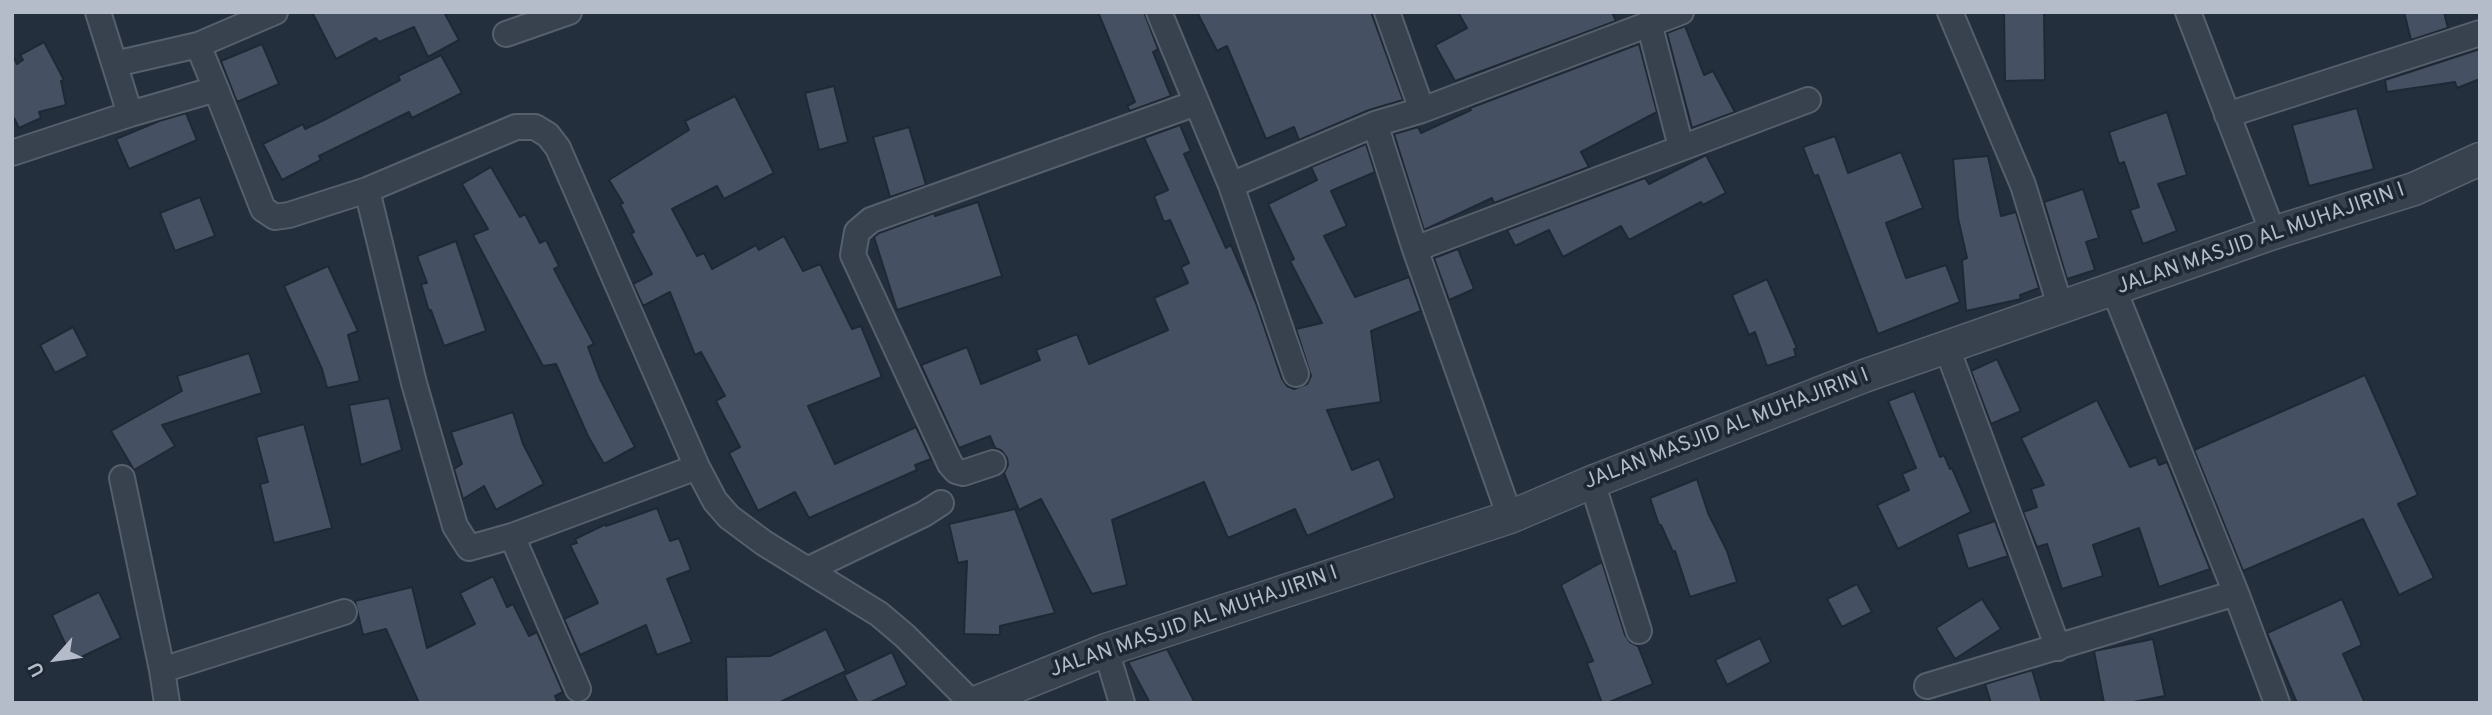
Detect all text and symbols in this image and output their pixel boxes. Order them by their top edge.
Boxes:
street label: JALAN MASJID AL MUHAJIRIN I [2114,179,2408,301]
street label: JALAN MASJID AL MUHAJIRIN I [1581,364,1873,496]
street label: JALAN MASJID AL MUHAJIRIN I [1047,562,1341,684]
north arrow [21,624,91,694]
text: U [24,657,51,680]

